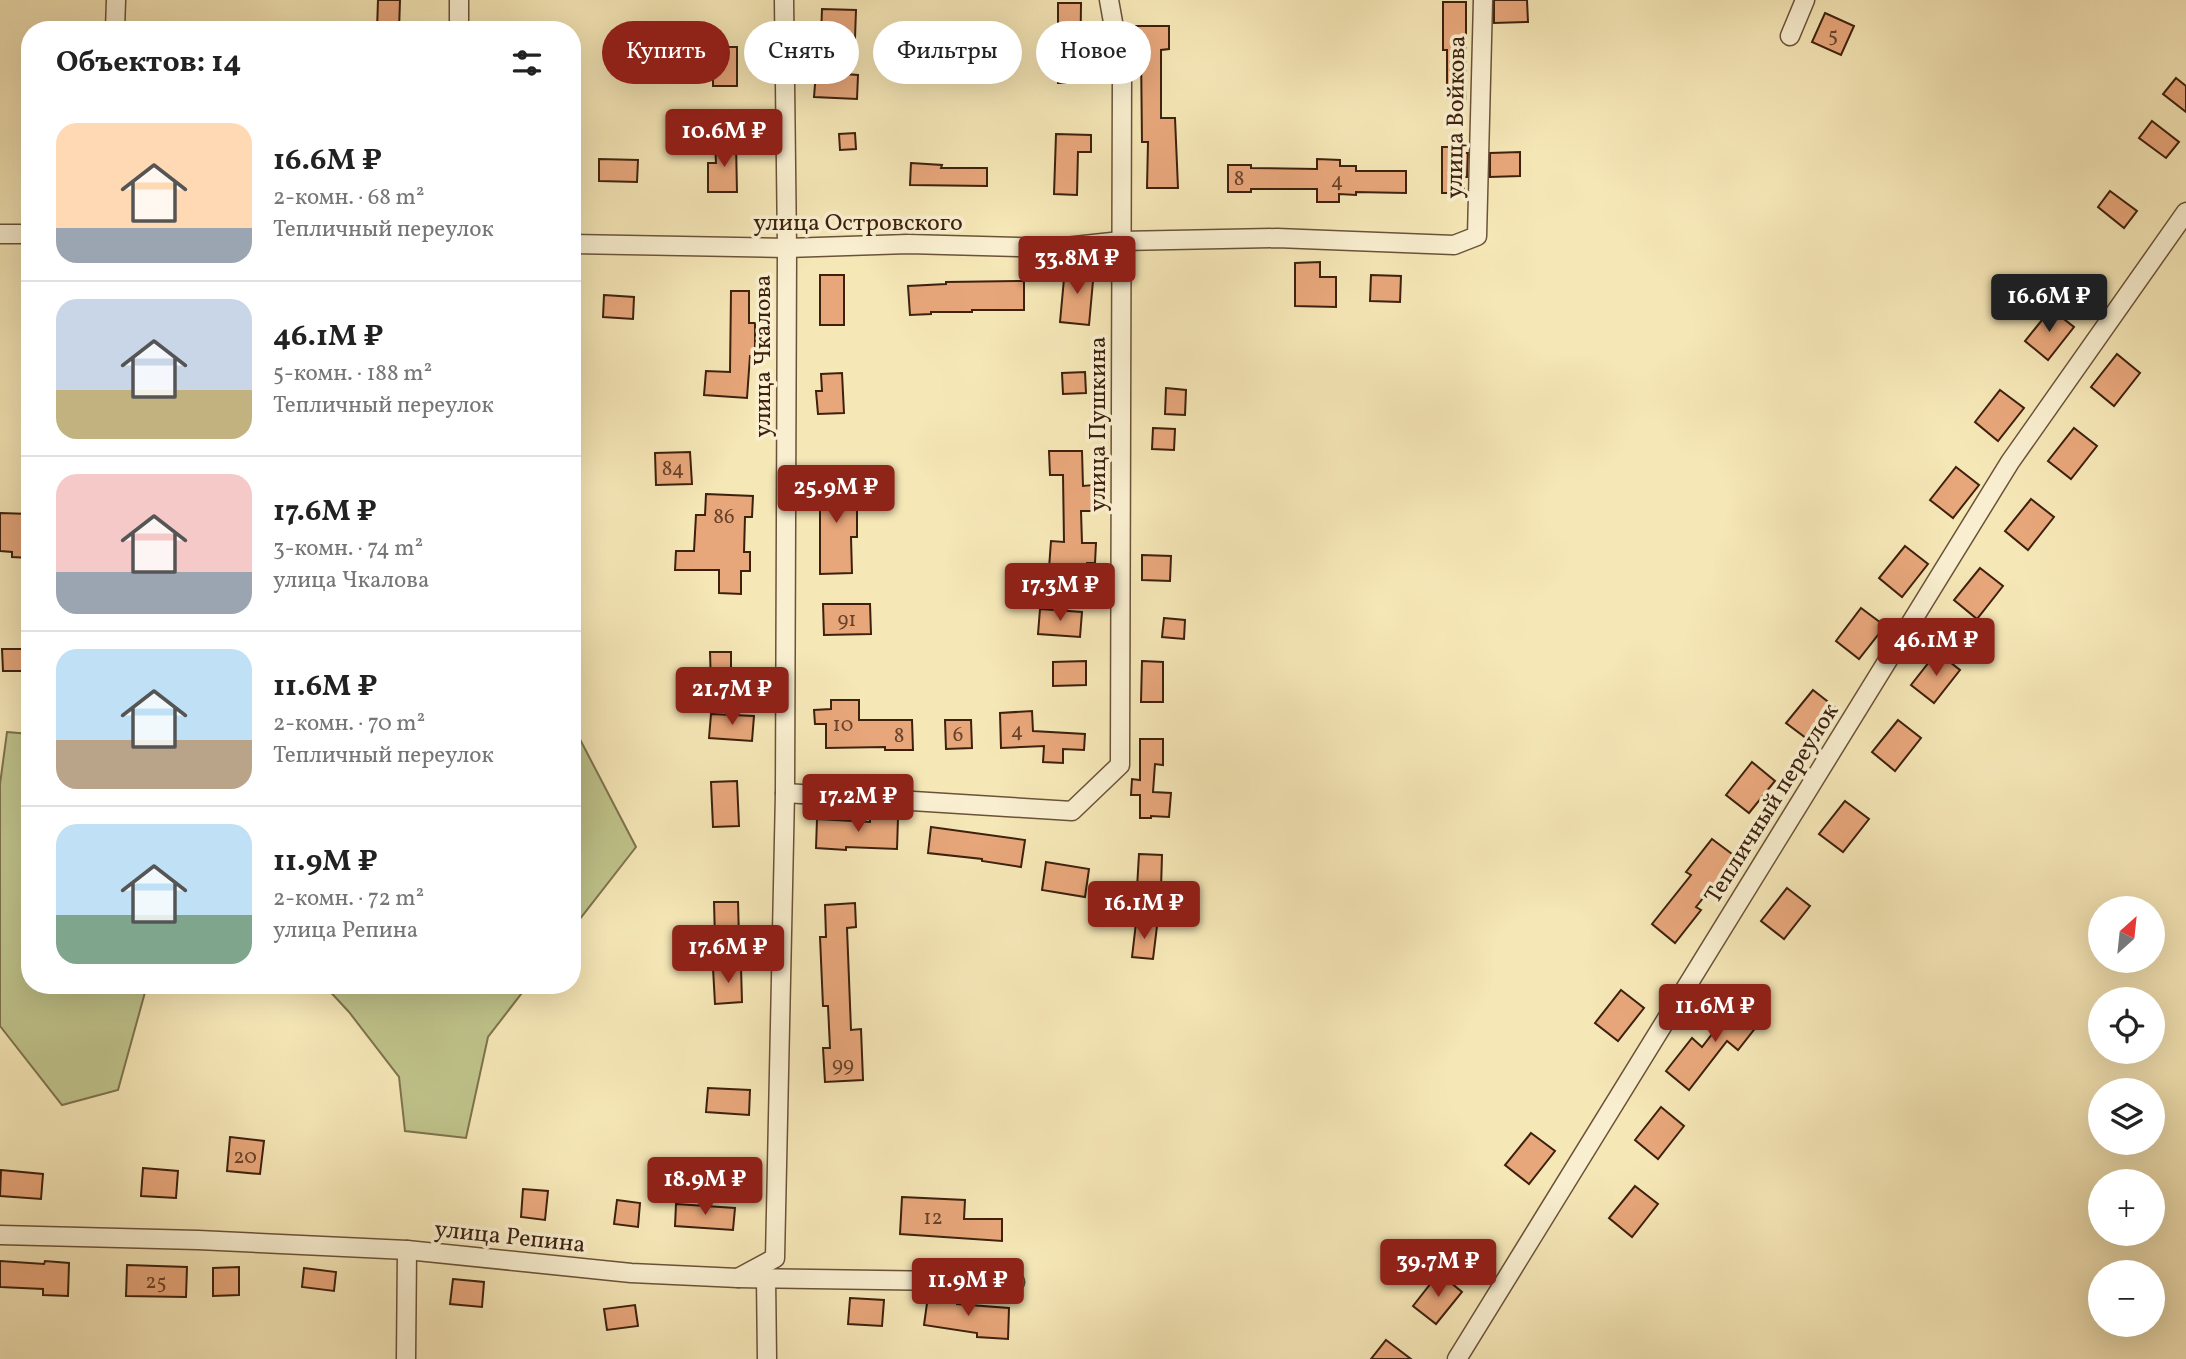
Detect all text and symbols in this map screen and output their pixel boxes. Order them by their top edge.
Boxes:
chip: Купить [602,21,730,84]
chip: Снять [744,21,859,84]
chip: Фильтры [873,21,1022,84]
chip: Новое [1036,21,1151,84]
house number: 5 [1828,21,1838,50]
street label: улица Войкова [1439,35,1475,199]
text: Объектов: 14 [56,42,241,84]
icon: filters [508,44,546,82]
pin: 10.6M ₽ [659,110,789,169]
text: 10.6M ₽ [681,116,767,148]
text: 16.6M ₽ [273,140,382,182]
icon: home [112,151,196,235]
house number: 8 [1234,165,1244,194]
house number: 4 [1331,167,1343,196]
text: 2-комн. · 68 m² [273,182,424,214]
street label: улица Островского [753,207,963,241]
text: Тепличный переулок [273,214,494,246]
pin: 33.8M ₽ [1012,236,1142,296]
text: 33.8M ₽ [1034,243,1120,275]
street label: улица Чкалова [747,274,781,438]
pin: 16.6M ₽ [1984,274,2114,334]
text: 16.6M ₽ [2007,281,2091,313]
text: 46.1M ₽ [273,316,384,358]
icon: home [112,327,196,411]
street label: улица Пушкина [1082,336,1116,512]
text: 5-комн. · 188 m² [273,358,432,390]
text: Тепличный переулок [273,390,494,422]
house number: 84 [662,455,684,484]
pin: 25.9M ₽ [771,466,901,525]
text: 25.9M ₽ [794,472,878,504]
text: 17.6M ₽ [273,491,377,533]
icon: home [112,502,196,586]
house number: 86 [713,503,735,532]
text: 3-комн. · 74 m² [273,533,423,565]
pin: 17.3M ₽ [995,564,1125,623]
text: улица Чкалова [273,565,429,597]
text: 17.3M ₽ [1021,570,1099,602]
house number: 91 [837,606,857,635]
pin: 46.1M ₽ [1871,618,2001,678]
text: 46.1M ₽ [1894,625,1978,657]
text: 11.6M ₽ [273,666,378,708]
pin: 21.7M ₽ [667,668,797,727]
text: 21.7M ₽ [692,674,772,706]
icon: home [112,677,196,761]
street label: Тепличный переулок [1697,697,1848,911]
text: 2-комн. · 70 m² [273,708,425,740]
house number: 10 [833,711,853,740]
house number: 4 [1011,717,1023,746]
house number: 6 [953,721,963,750]
house number: 8 [894,722,904,751]
text: Тепличный переулок [273,740,494,772]
pin: 17.2M ₽ [793,774,923,834]
text: 17.2M ₽ [818,781,898,813]
text: 11.9M ₽ [273,841,378,883]
icon: home [112,852,196,936]
pin: 16.1M ₽ [1079,881,1209,941]
text: 2-комн. · 72 m² [273,883,424,915]
text: 16.1M ₽ [1104,888,1184,920]
north arrow [2088,896,2165,973]
map controls [2088,896,2165,1337]
text: улица Репина [273,915,418,947]
pin: 17.6M ₽ [663,926,793,985]
text: 17.6M ₽ [688,932,768,964]
pin: 11.6M ₽ [1650,984,1780,1044]
button: locate [2088,987,2165,1064]
text: 11.6M ₽ [1675,991,1755,1023]
house number: 99 [832,1051,854,1080]
button: layers [2088,1078,2165,1155]
house number: 20 [233,1143,257,1172]
pin: 18.9M ₽ [640,1158,770,1217]
text: 18.9M ₽ [663,1164,747,1196]
button: + [2088,1169,2165,1246]
house number: 12 [923,1204,943,1233]
street label: улица Репина [433,1213,587,1263]
pin: 39.7M ₽ [1373,1240,1503,1299]
text: 39.7M ₽ [1396,1246,1480,1278]
pin: 11.9M ₽ [903,1258,1033,1318]
button: − [2088,1260,2165,1337]
text: 11.9M ₽ [928,1265,1008,1297]
house number: 25 [145,1268,167,1297]

